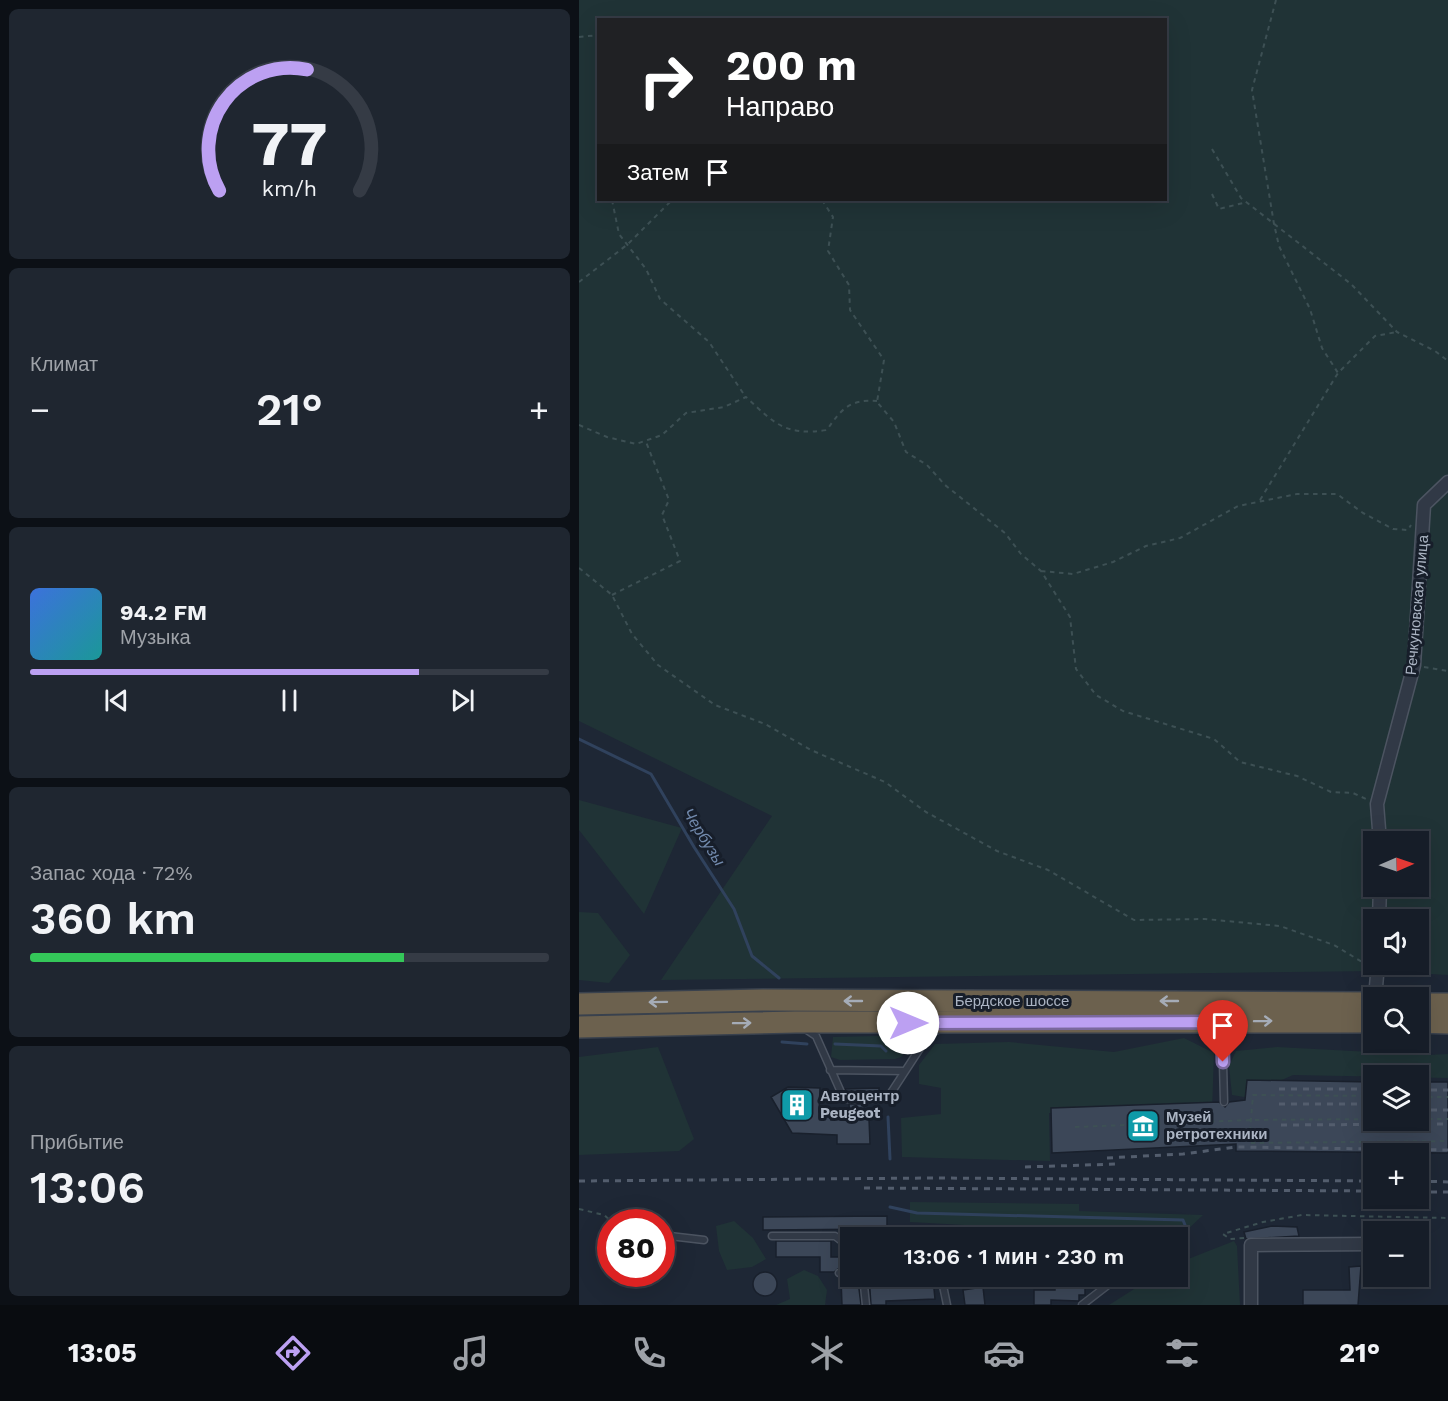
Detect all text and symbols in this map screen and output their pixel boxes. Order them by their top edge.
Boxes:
text: 200 m [726,41,857,90]
icon: right [627,42,705,120]
text: Направо [726,91,834,123]
text: 77 [252,107,327,180]
icon: arrive [701,156,734,189]
text: Затем [627,160,689,185]
text: km/h [262,176,317,201]
text: Климат [30,352,98,376]
text: 21° [256,383,323,436]
text: − [30,390,50,429]
text: + [529,390,549,429]
street label: Речкуновская улица [1402,533,1432,676]
text: 94.2 FM [120,600,207,625]
text: Музыка [120,625,191,649]
icon: previous [100,684,133,717]
icon: pause [273,684,306,717]
icon: next [446,684,479,717]
water label: Чербузы [679,805,729,870]
north arrow [1363,831,1429,897]
map controls [1363,831,1429,1287]
text: Запас хода · 72% [30,861,193,885]
text: 360 km [30,892,196,945]
button: sound [1363,909,1429,975]
button: search [1363,987,1429,1053]
position arrow [876,991,940,1055]
street label: Бердское шоссе [955,992,1069,1010]
one-way arrow [843,995,863,1007]
one-way arrow [1159,995,1179,1007]
one-way arrow [648,997,668,1008]
pin [1197,1000,1248,1062]
icon: arrive [1206,1009,1239,1042]
one-way arrow [1253,1015,1273,1027]
one-way arrow [732,1017,752,1029]
button: layers [1363,1065,1429,1131]
building icon: Автоцентр Peugeot [779,1087,815,1123]
place label: Автоцентр Peugeot [820,1087,899,1122]
museum icon: Музей ретротехники [1125,1108,1161,1144]
place label: Музей ретротехники [1166,1108,1267,1143]
text: Прибытие [30,1130,124,1154]
button: + [1363,1143,1429,1209]
text: 13:06 [30,1161,145,1214]
speed limit sign: 80 [597,1209,675,1287]
button: − [1363,1221,1429,1287]
text: 13:06 · 1 мин · 230 m [904,1244,1124,1269]
icon: directions [272,1332,314,1374]
icon: music [450,1332,492,1374]
icon: phone [628,1332,670,1374]
icon: climate [806,1332,848,1374]
icon: car [983,1332,1025,1374]
icon: filters [1161,1332,1203,1374]
text: 13:05 [68,1337,137,1369]
text: 21° [1339,1337,1380,1369]

